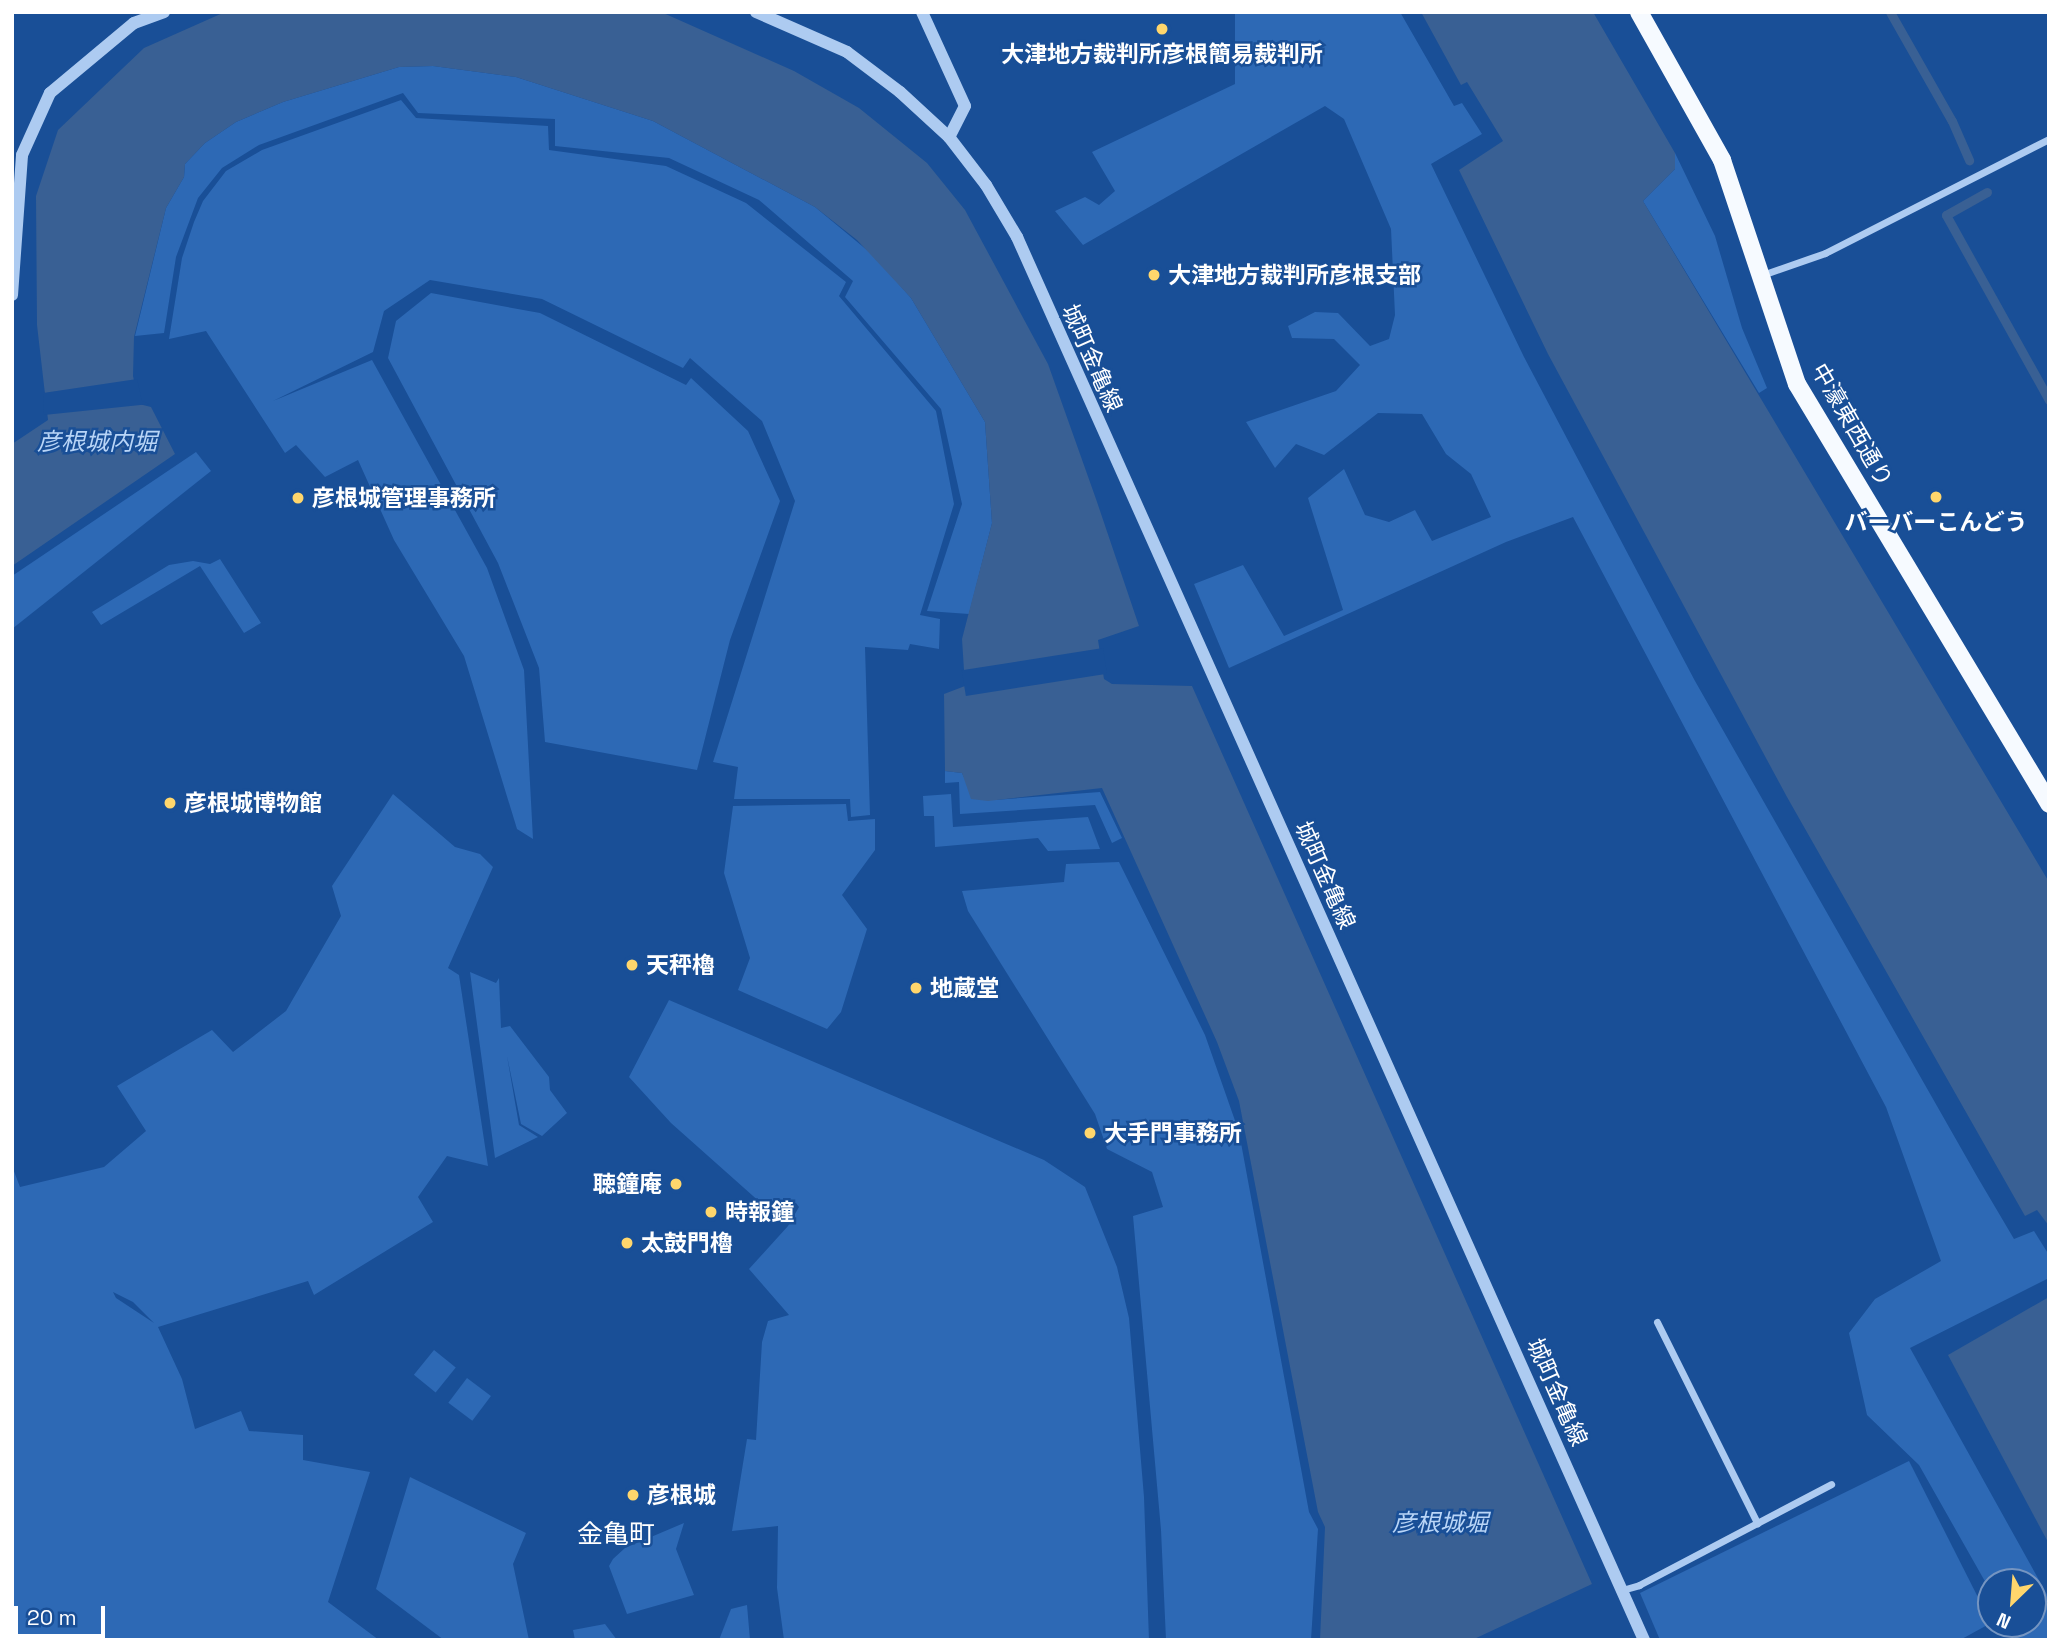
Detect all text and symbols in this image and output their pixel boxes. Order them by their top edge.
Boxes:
marker: 大津地方裁判所彦根簡易裁判所 [1154,21,1170,37]
place label: 大津地方裁判所彦根簡易裁判所 [1001,40,1323,68]
place label: 大津地方裁判所彦根支部 [1168,261,1421,289]
marker: 大津地方裁判所彦根支部 [1146,267,1162,283]
street label: 城町金亀線 [1056,300,1128,416]
street label: 中濠東西通り [1806,358,1898,492]
water label: 彦根城内堀 [37,428,157,456]
place label: 彦根城管理事務所 [312,484,496,512]
marker: バーバーこんどう [1928,489,1944,505]
marker: 彦根城管理事務所 [290,490,306,506]
place label: バーバーこんどう [1844,508,2028,536]
place label: 彦根城博物館 [184,789,322,817]
marker: 彦根城博物館 [162,795,178,811]
street label: 城町金亀線 [1289,817,1361,933]
place label: 天秤櫓 [646,951,715,979]
marker: 天秤櫓 [624,957,640,973]
place label: 地蔵堂 [930,974,999,1002]
marker: 地蔵堂 [908,980,924,996]
place label: 大手門事務所 [1104,1119,1242,1147]
marker: 大手門事務所 [1082,1125,1098,1141]
place label: 聴鐘庵 [593,1170,662,1198]
marker: 聴鐘庵 [668,1176,684,1192]
place label: 時報鐘 [725,1198,794,1226]
marker: 時報鐘 [703,1204,719,1220]
place label: 太鼓門櫓 [641,1229,733,1257]
marker: 太鼓門櫓 [619,1235,635,1251]
street label: 城町金亀線 [1521,1334,1593,1450]
place label: 彦根城 [647,1481,716,1509]
marker: 彦根城 [625,1487,641,1503]
water label: 彦根城堀 [1392,1509,1488,1537]
district label: 金亀町 [577,1519,655,1551]
north arrow [1977,1568,2047,1638]
scale bar [18,1592,108,1636]
text: 20 m [27,1604,77,1631]
text: N [1993,1607,2015,1635]

